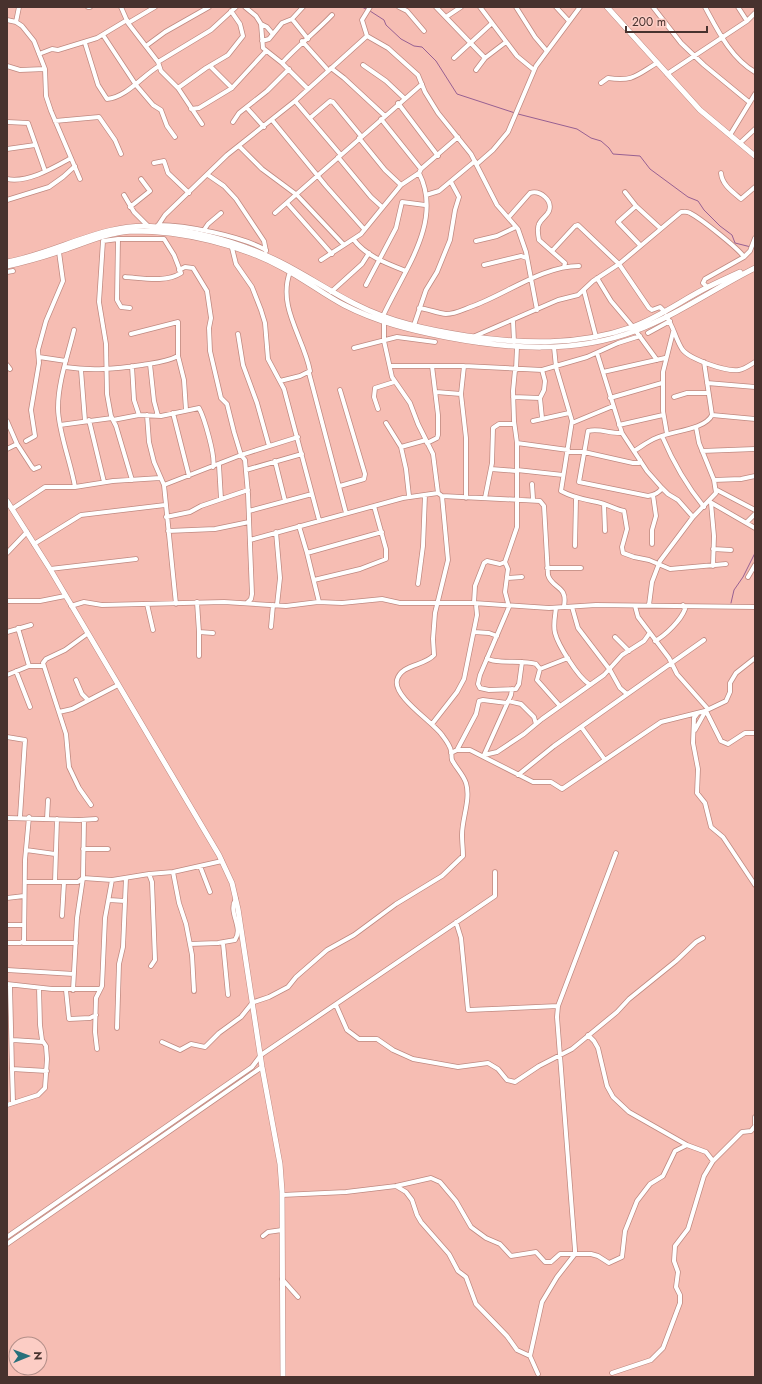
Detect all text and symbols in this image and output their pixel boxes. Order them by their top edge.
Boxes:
scale bar [626,8,707,34]
text: 200 m [632,13,666,31]
north arrow [8,1336,48,1376]
text: N [30,1351,46,1360]

